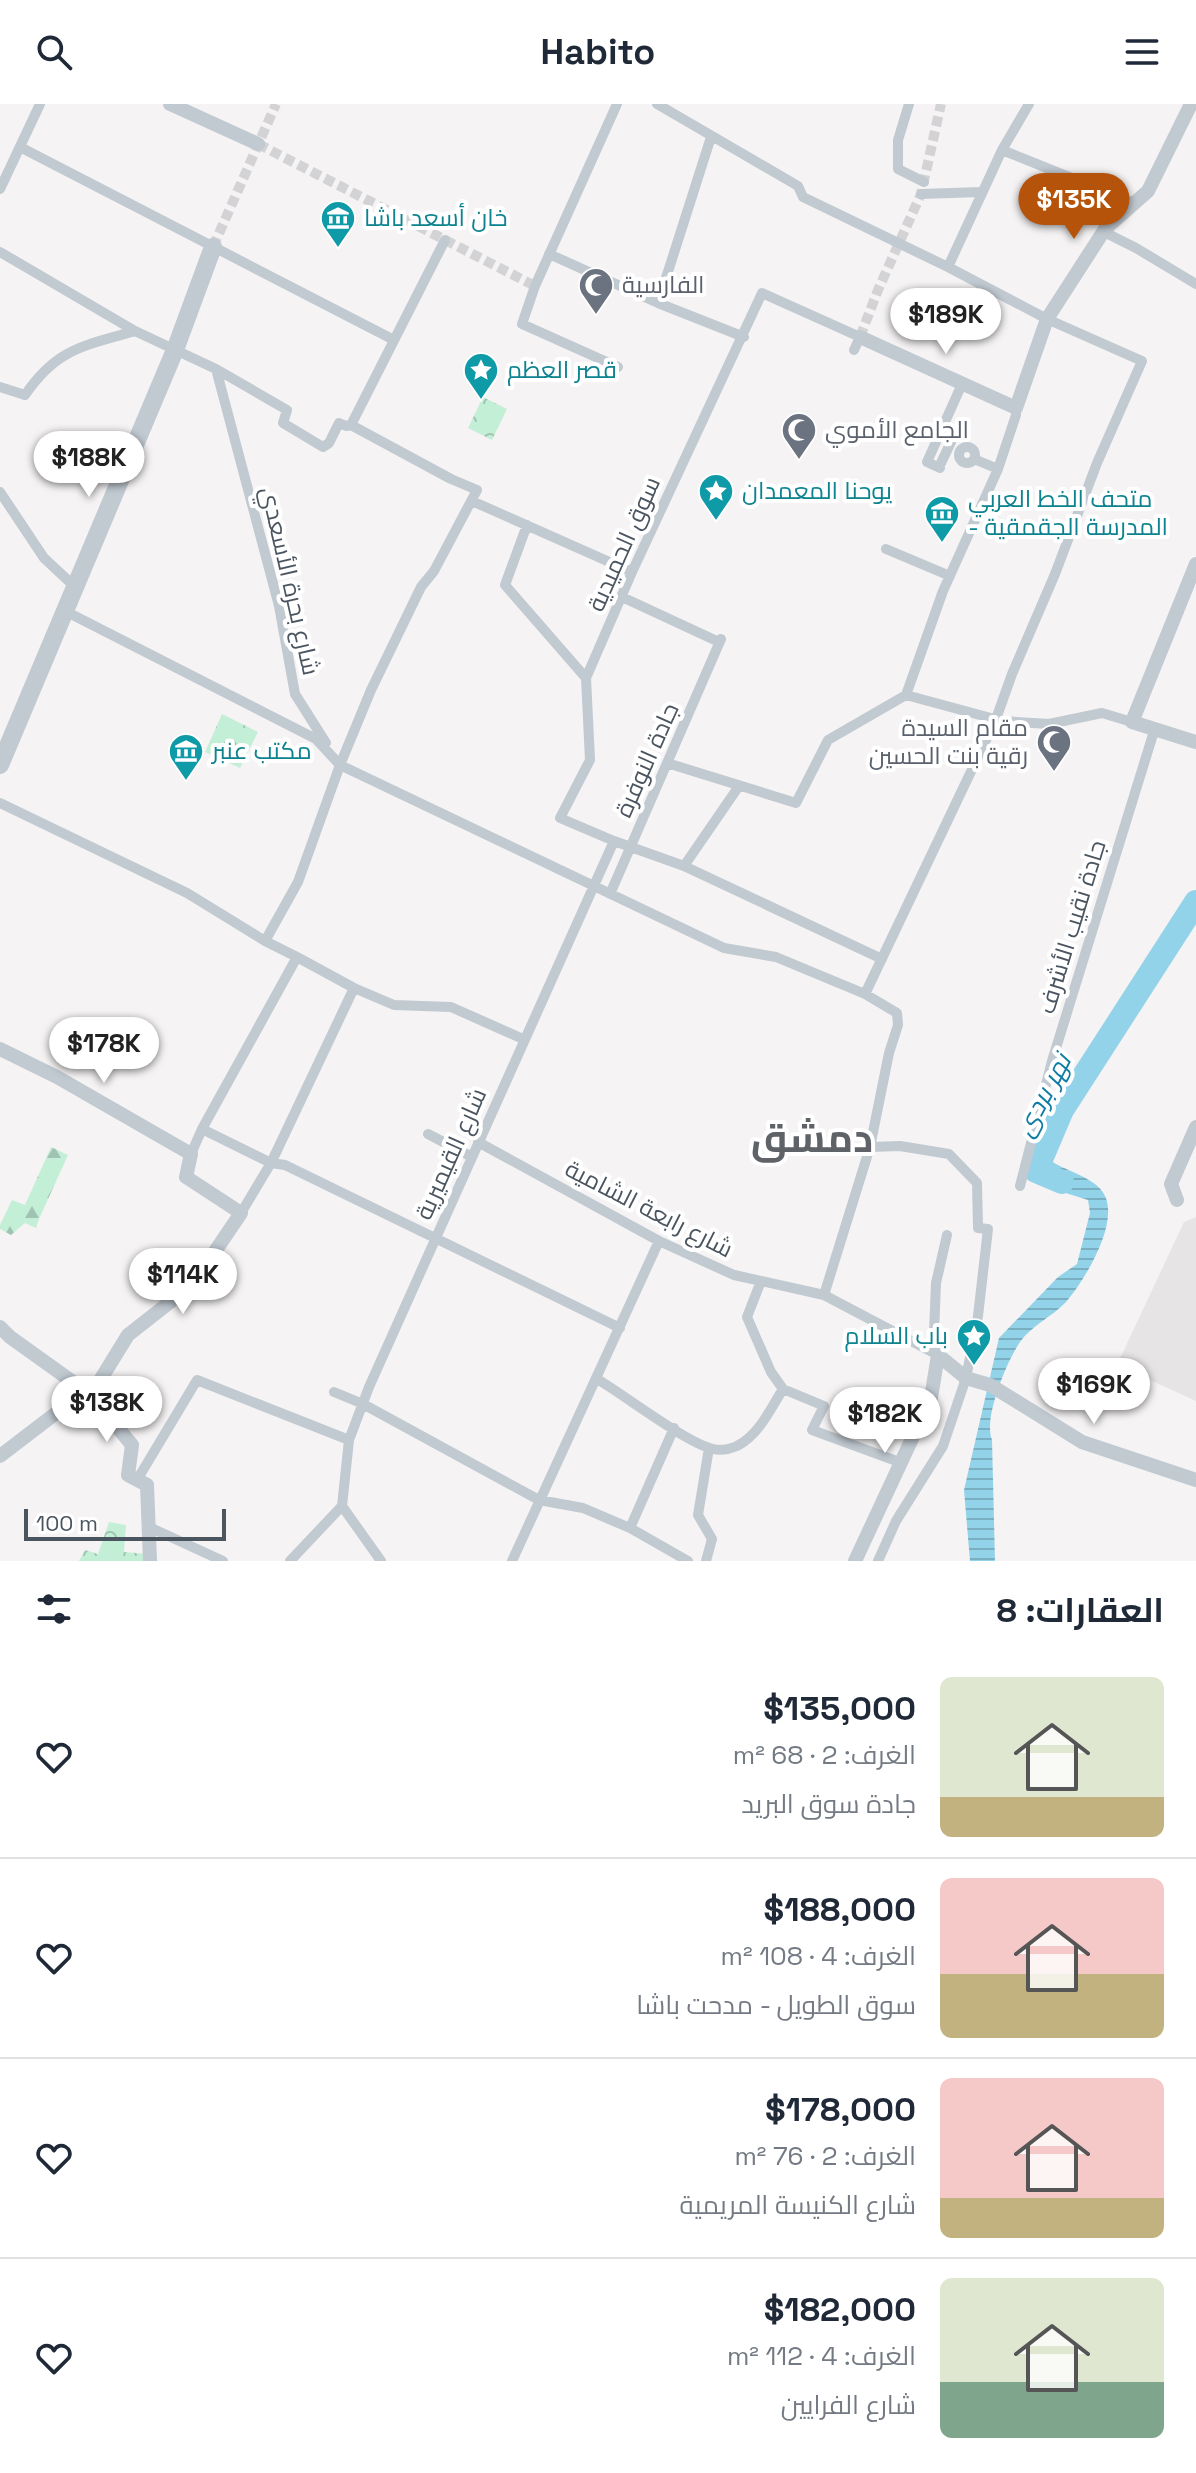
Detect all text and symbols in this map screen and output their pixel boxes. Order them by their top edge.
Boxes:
text: Habito [541,29,655,75]
icon: search [32,30,76,74]
icon: menu [1120,30,1164,74]
pin: $135K [1018,173,1130,241]
text: $135K [1036,182,1112,216]
museum icon: خان أسعد باشا [319,199,357,249]
place label: خان أسعد باشا [364,202,508,233]
mosque icon: الفارسية [577,266,615,316]
place label: الفارسية [622,269,705,300]
pin: $189K [890,288,1002,356]
text: $189K [908,297,984,331]
place icon: قصر العظم [462,351,500,401]
place label: قصر العظم [507,354,617,386]
mosque icon: الجامع الأموي [780,411,818,461]
place label: الجامع الأموي [825,414,969,448]
pin: $188K [33,431,145,499]
text: $188K [52,440,126,474]
street label: سوق الحميدية [580,471,667,616]
place icon: يوحنا المعمدان [697,472,735,522]
place label: يوحنا المعمدان [742,475,892,506]
place label: متحف الخط العربي - المدرسة الجقمقية [968,483,1168,542]
street label: شارع بحرة الأسعدي [251,484,327,679]
museum icon: متحف الخط العربي - المدرسة الجقمقية [923,494,961,544]
street label: جادة النوفرة [608,698,686,822]
place label: مقام السيدة رقية بنت الحسين [869,712,1028,771]
mosque icon: مقام السيدة رقية بنت الحسين [1035,723,1073,773]
museum icon: مكتب عنبر [167,732,205,782]
place label: مكتب عنبر [210,735,312,766]
street label: جادة نقيب الأشرف [1030,836,1113,1018]
pin: $178K [48,1017,160,1085]
text: $178K [67,1026,141,1060]
water label: نهر بردى [1007,1045,1080,1142]
street label: شارع القيميرية [408,1083,494,1225]
district label: دمشق [751,1113,873,1164]
street label: شارع رابعة الشامية [560,1153,738,1265]
pin: $114K [127,1248,239,1316]
text: $114K [147,1257,219,1291]
place icon: باب السلام [955,1317,993,1367]
place label: باب السلام [845,1320,948,1352]
pin: $169K [1038,1358,1150,1426]
text: $169K [1056,1367,1132,1401]
pin: $138K [51,1376,163,1444]
text: $138K [69,1385,145,1419]
pin: $182K [829,1387,941,1455]
text: $182K [848,1396,922,1430]
scale bar [24,1505,226,1541]
text: 100 m [36,1509,98,1537]
icon: filters [32,1587,76,1631]
text: العقارات: 8 [997,1589,1164,1632]
text: $135,000 [763,1687,916,1730]
icon: home [1004,1709,1100,1805]
icon: heart [32,1735,76,1779]
text: الغرف: 2 · 68 m² [733,1738,916,1772]
text: جادة سوق البريد [741,1787,916,1821]
text: $188,000 [764,1888,916,1931]
icon: home [1004,1910,1100,2006]
icon: heart [32,1936,76,1980]
text: الغرف: 4 · 108 m² [721,1939,916,1973]
text: سوق الطويل - مدحت باشا [636,1988,916,2022]
text: $178,000 [765,2088,916,2131]
icon: home [1004,2110,1100,2206]
icon: heart [32,2136,76,2180]
text: الغرف: 2 · 76 m² [735,2139,916,2173]
text: شارع الكنيسة المريمية [680,2188,916,2222]
text: $182,000 [764,2288,916,2331]
icon: home [1004,2310,1100,2406]
icon: heart [32,2336,76,2380]
text: الغرف: 4 · 112 m² [727,2339,916,2373]
text: شارع الفرايين [781,2388,916,2422]

